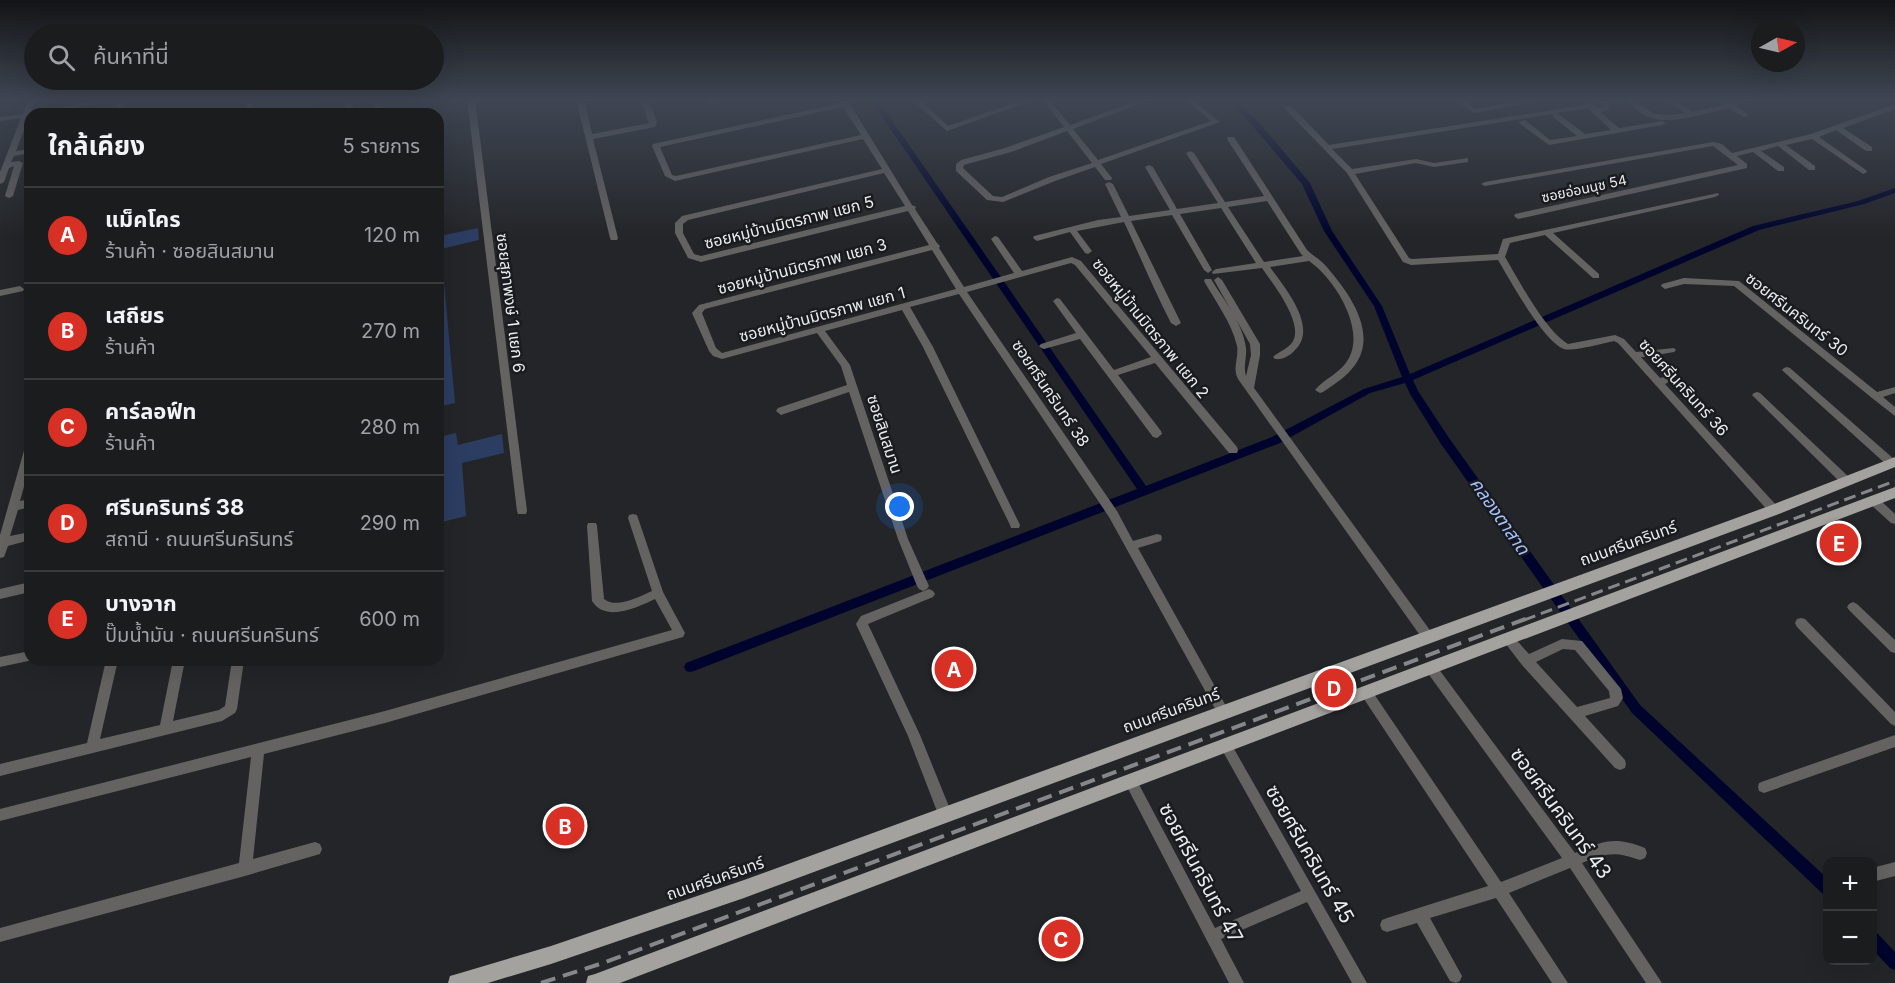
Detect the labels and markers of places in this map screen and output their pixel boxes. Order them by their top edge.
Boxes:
pin: E [1820,520,1858,566]
pin: A [934,646,974,692]
pin: D [1314,666,1354,710]
pin: B [546,804,584,848]
pin: C [1042,916,1080,962]

